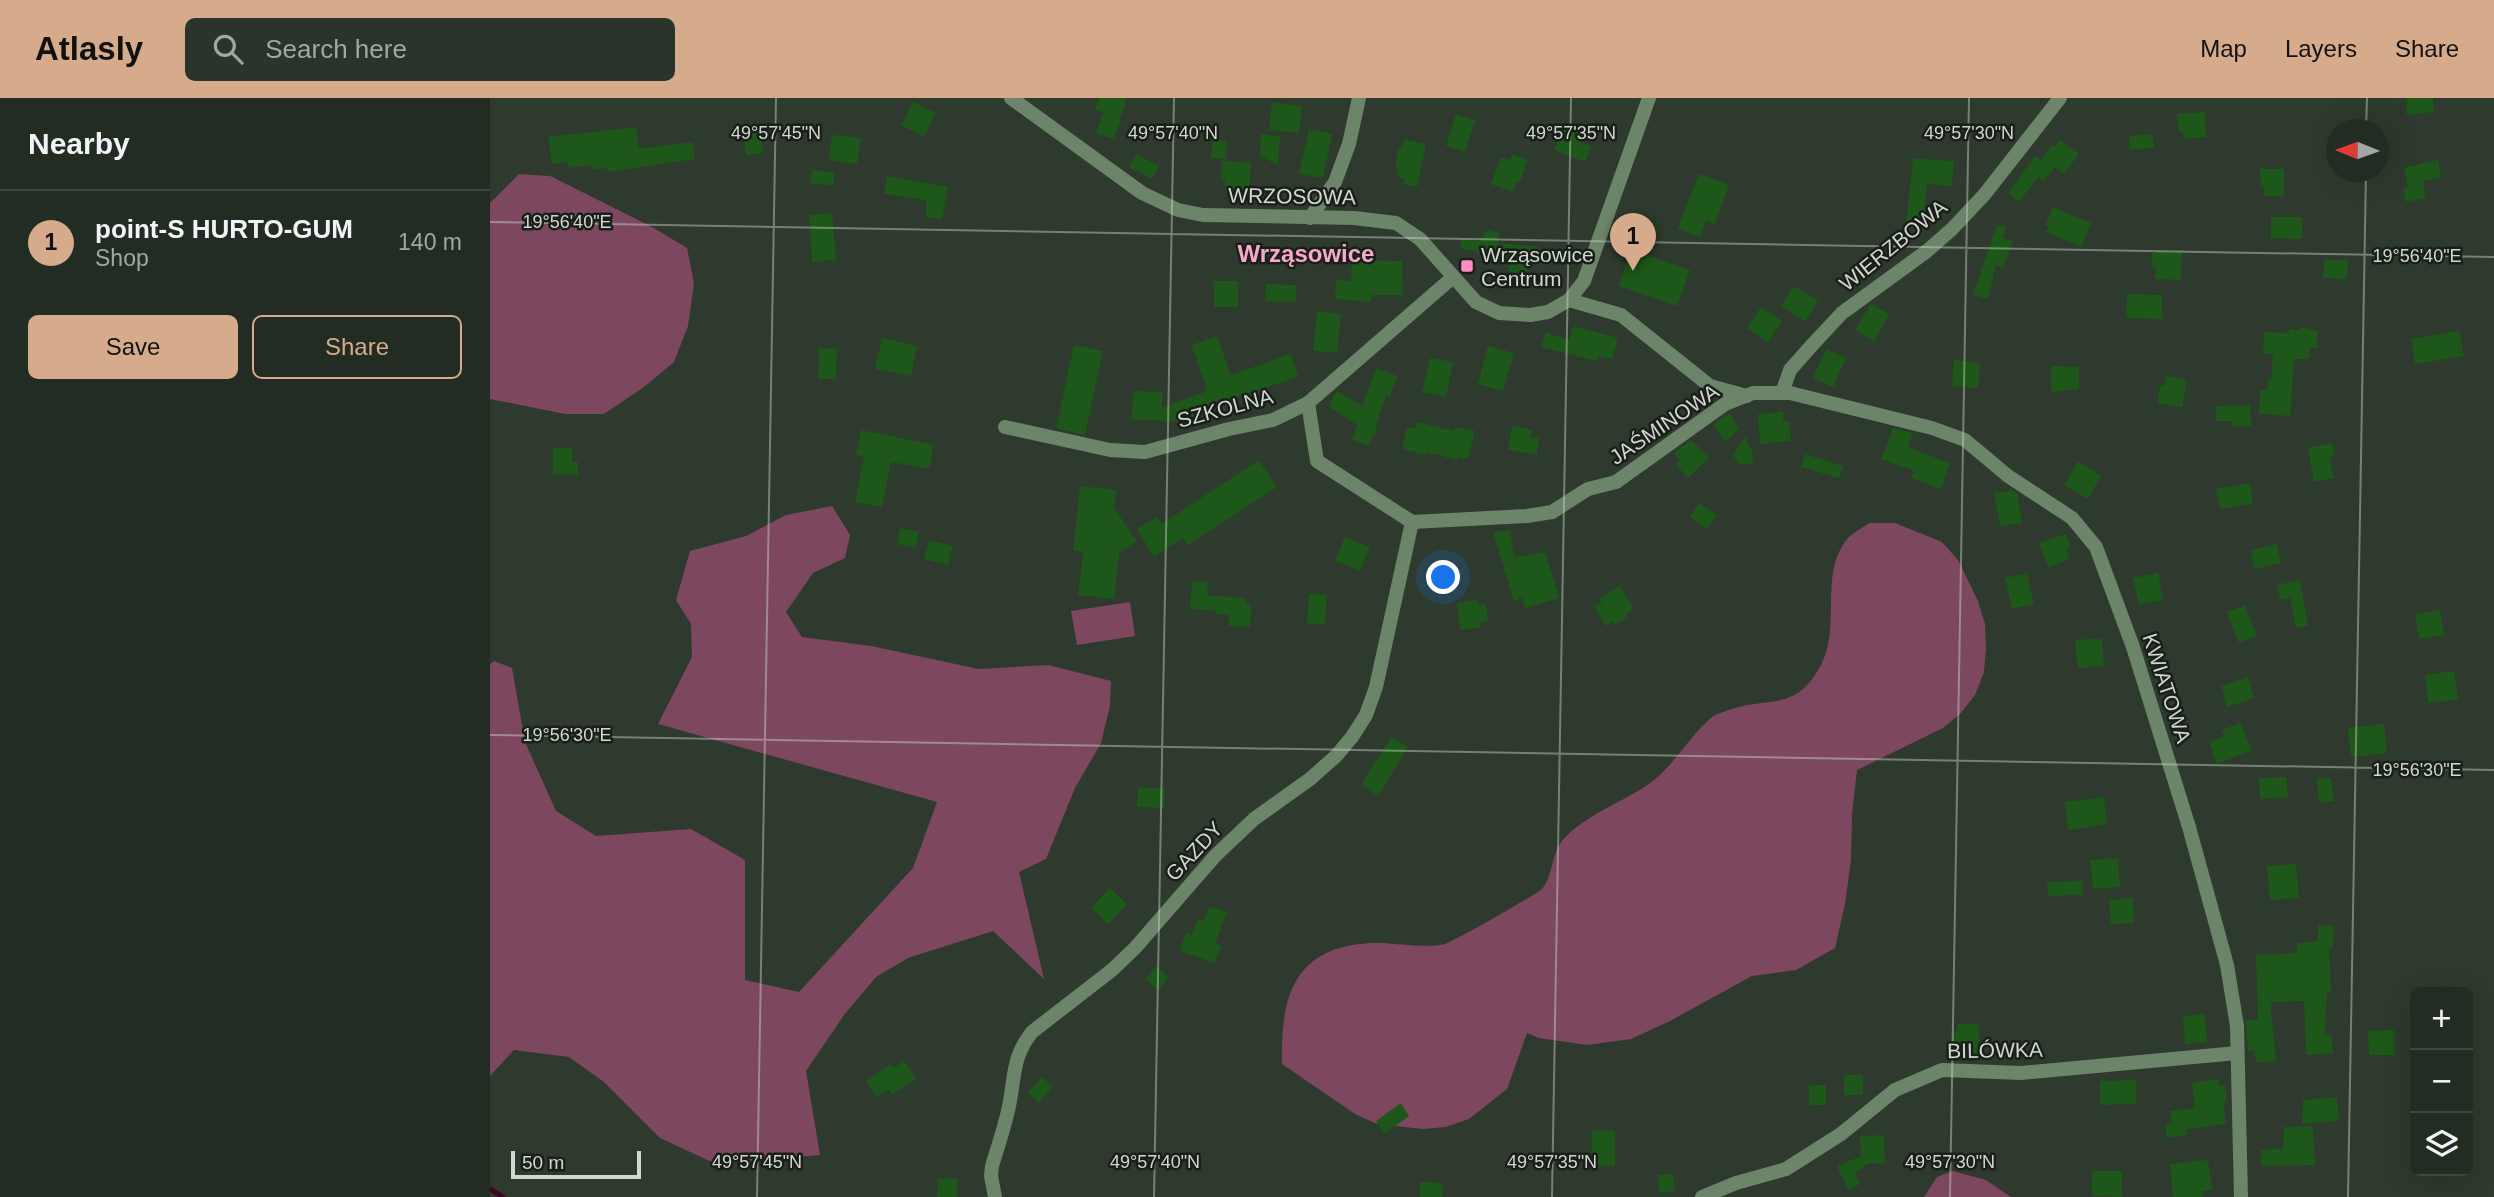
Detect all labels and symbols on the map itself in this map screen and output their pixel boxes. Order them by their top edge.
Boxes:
north arrow [2326,119,2389,182]
text: 49°57'45"N [731,123,821,143]
text: 49°57'40"N [1128,123,1218,143]
text: 49°57'35"N [1526,123,1616,143]
text: 49°57'30"N [1924,123,2014,143]
street label: WRZOSOWA [1228,183,1356,209]
street label: WIERZBOWA [1835,195,1951,295]
text: 19°56'40"E [522,212,612,232]
pin: 1 [1610,213,1656,271]
district label: Wrząsowice [1238,240,1374,267]
place label: Wrząsowice Centrum [1481,243,1594,290]
text: 19°56'40"E [2372,246,2462,266]
marker: Wrząsowice Centrum [1459,258,1475,274]
street label: JAŚMINOWA [1605,379,1723,469]
street label: SZKOLNA [1175,384,1275,432]
your location [1426,560,1460,594]
street label: KWIATOWA [2138,630,2196,746]
text: 19°56'30"E [522,725,612,745]
text: 19°56'30"E [2372,760,2462,780]
street label: GAZDY [1161,817,1227,885]
street label: BILÓWKA [1947,1038,2043,1062]
scale bar [511,1148,640,1180]
text: 49°57'45"N [712,1152,802,1172]
text: 49°57'40"N [1110,1152,1200,1172]
text: 49°57'35"N [1507,1152,1597,1172]
text: 49°57'30"N [1905,1152,1995,1172]

